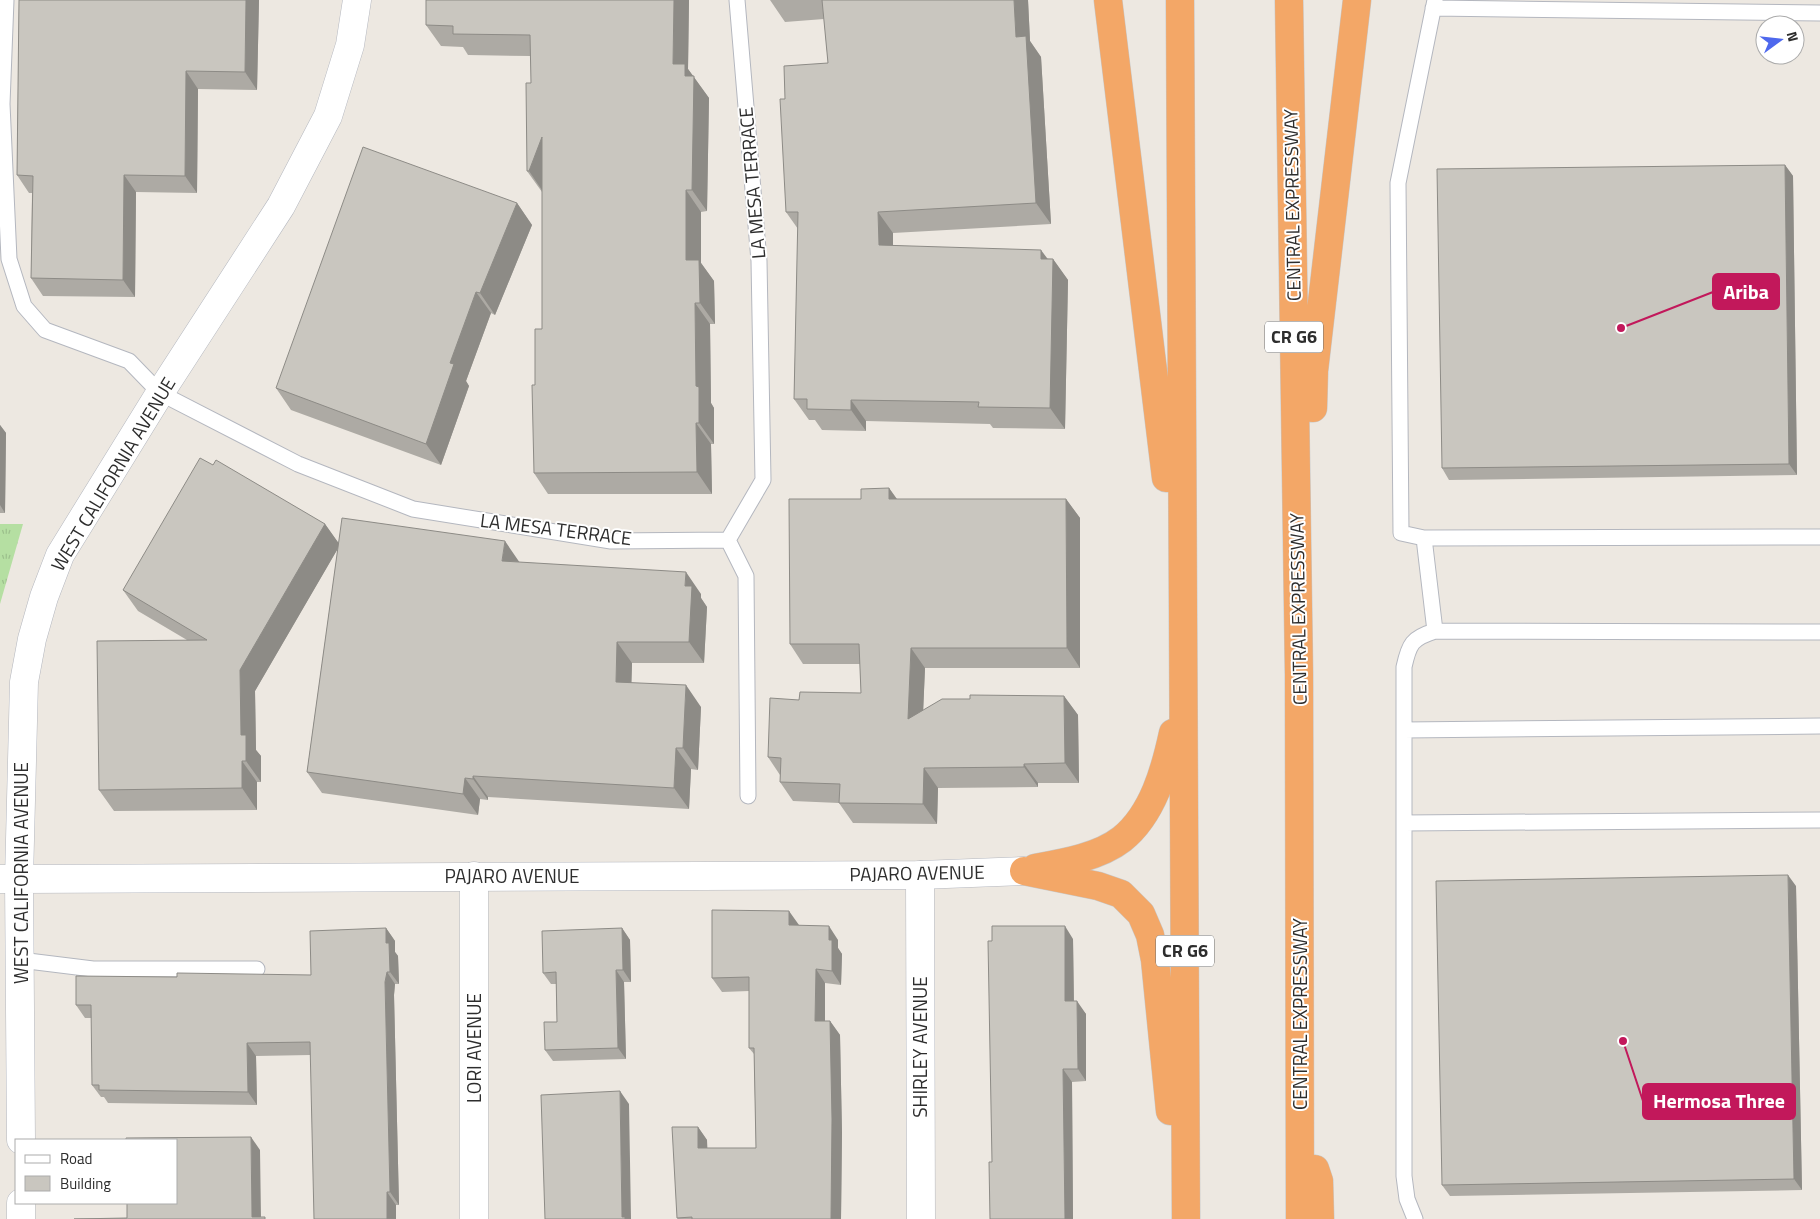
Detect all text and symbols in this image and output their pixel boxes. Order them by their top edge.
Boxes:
north arrow [1755,15,1805,65]
text: N [1782,29,1804,44]
street label: LA MESA TERRACE [730,106,773,260]
street label: CENTRAL EXPRESSWAY [1275,108,1308,301]
callout: Ariba [1713,274,1779,309]
text: Ariba [1723,276,1769,307]
road number: CR G6 [1265,322,1323,352]
street label: WEST CALIFORNIA AVENUE [43,371,182,576]
street label: LA MESA TERRACE [479,505,633,552]
street label: CENTRAL EXPRESSWAY [1281,512,1314,705]
street label: WEST CALIFORNIA AVENUE [6,762,35,984]
street label: PAJARO AVENUE [849,857,985,888]
street label: PAJARO AVENUE [444,861,580,890]
street label: CENTRAL EXPRESSWAY [1285,917,1314,1110]
road number: CR G6 [1156,936,1214,966]
street label: SHIRLEY AVENUE [905,976,934,1118]
street label: LORI AVENUE [459,993,488,1103]
callout: Hermosa Three [1643,1084,1795,1119]
text: Hermosa Three [1653,1085,1785,1116]
legend [15,1139,178,1204]
text: Road [60,1147,92,1170]
text: Building [60,1172,111,1195]

